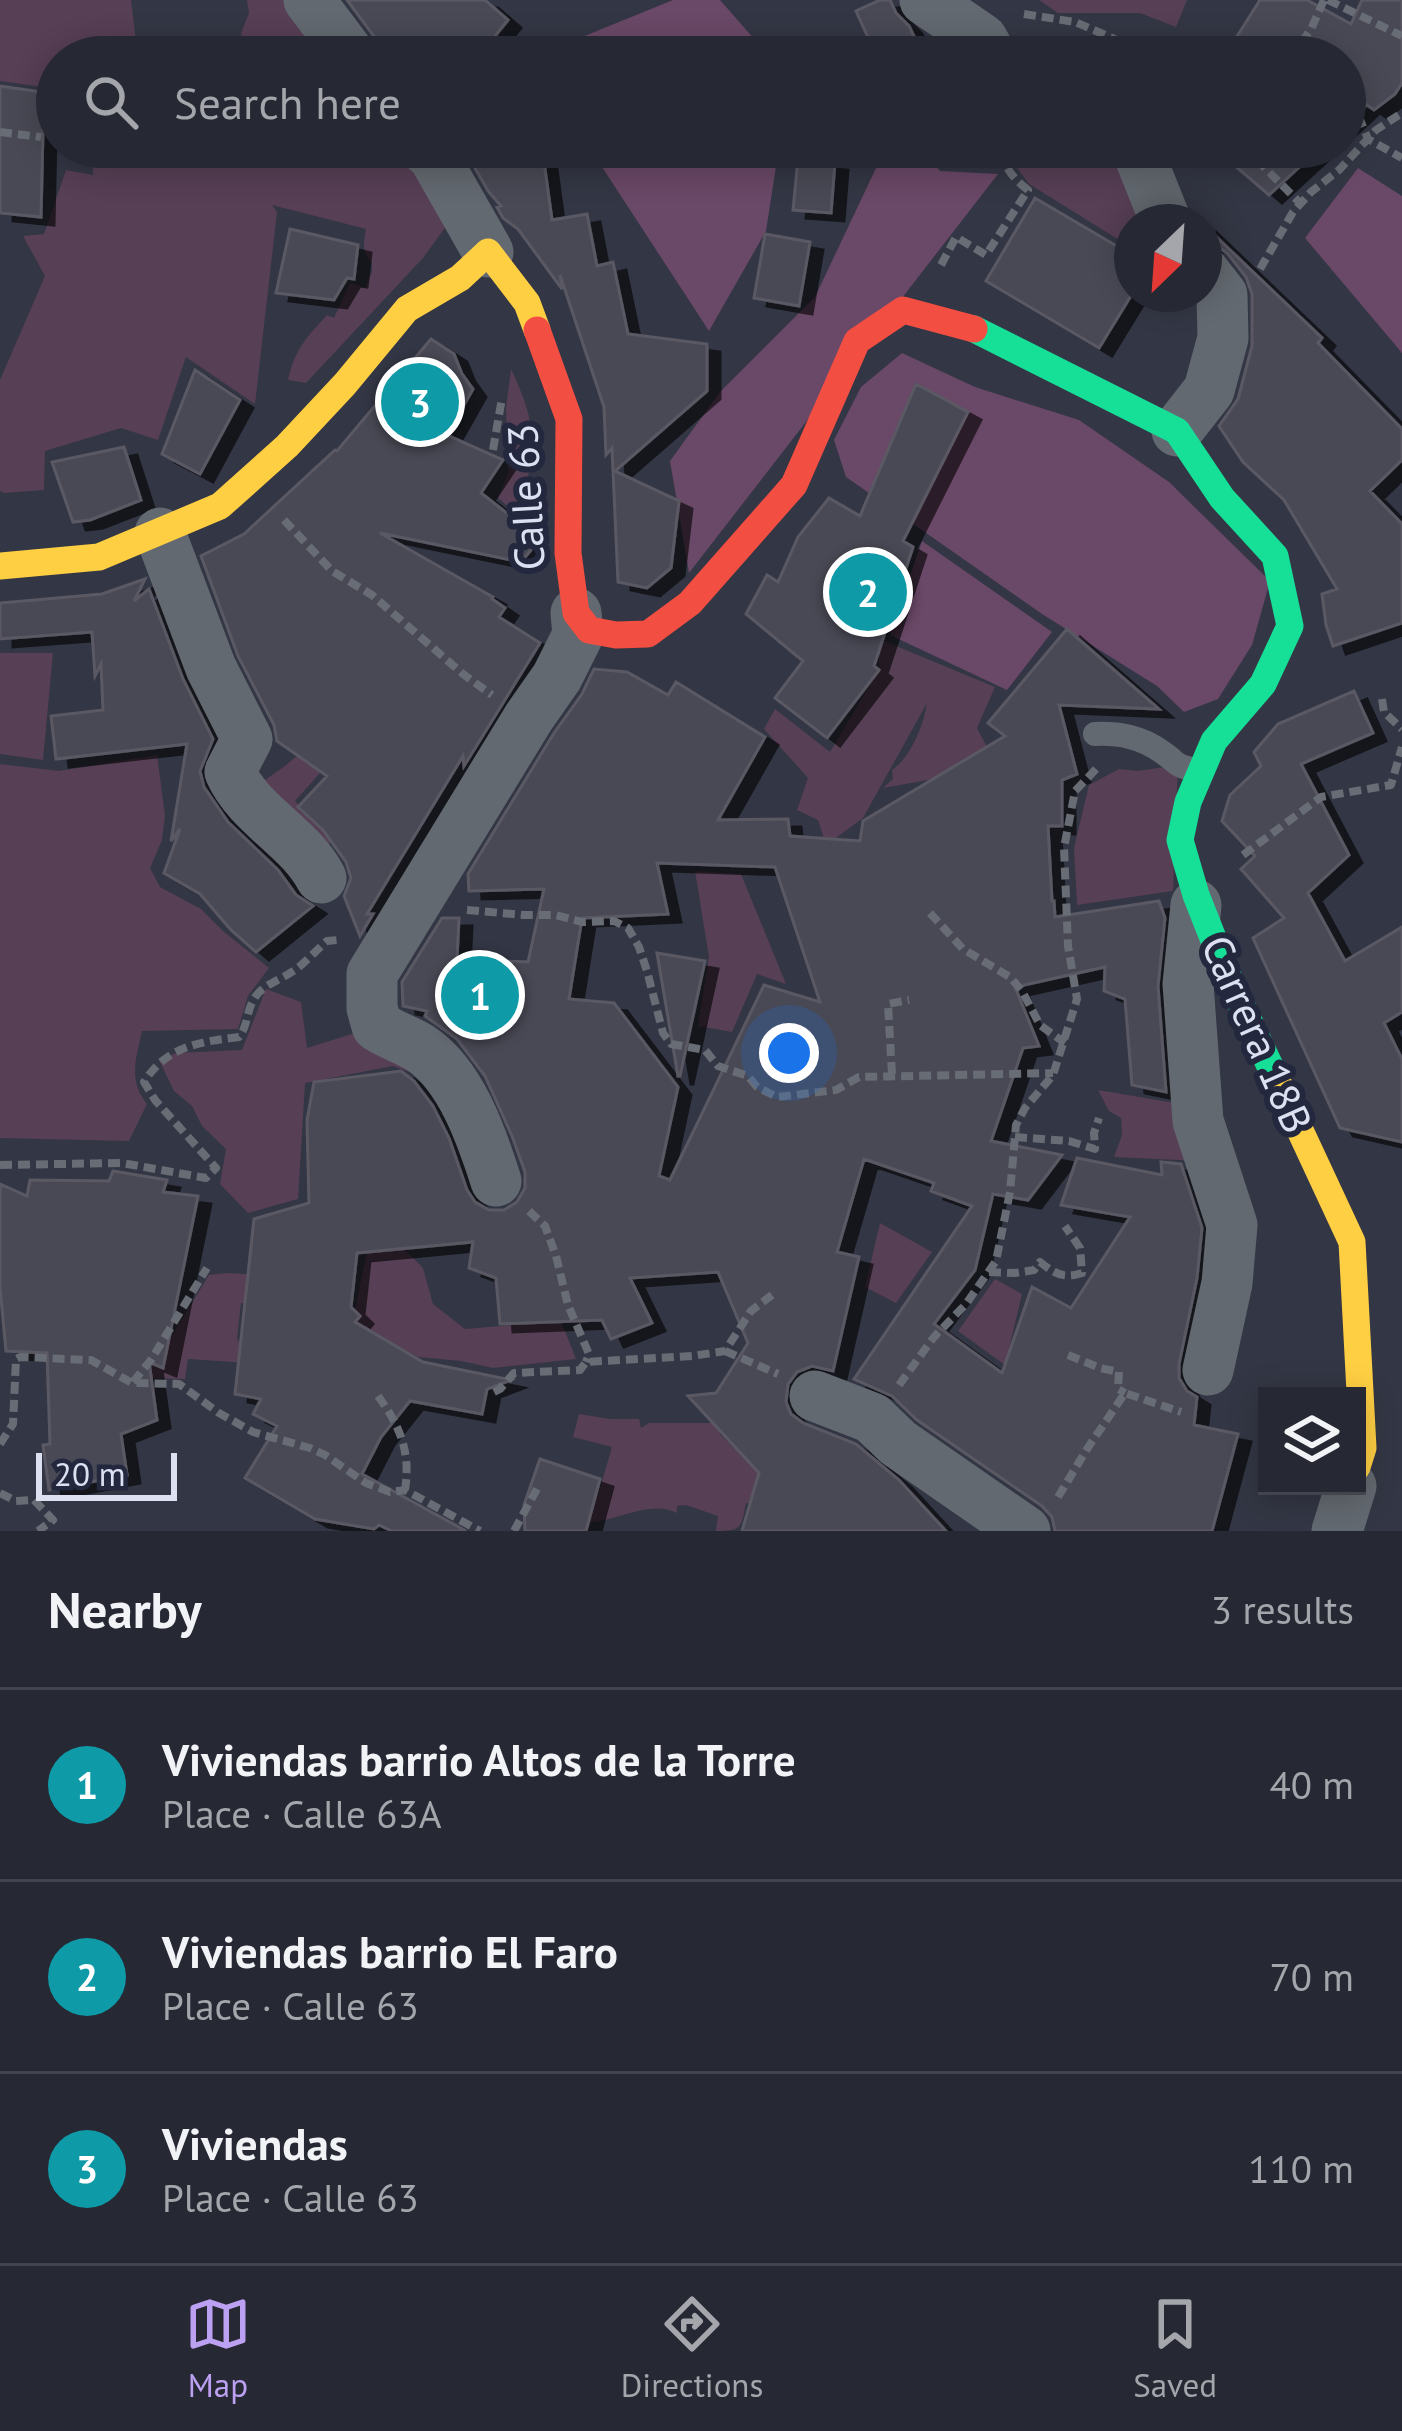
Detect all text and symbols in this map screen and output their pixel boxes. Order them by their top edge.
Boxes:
search box [36,36,1366,168]
icon: search [78,69,144,135]
text: Search here [174,73,401,131]
north arrow [1114,204,1222,312]
pin: 3 [381,357,459,447]
street label: Calle 63 [494,422,557,572]
pin: 2 [829,547,907,637]
street label: Carrera 18B [1189,926,1325,1141]
pin: 1 [441,950,519,1040]
your location [759,1023,819,1083]
map controls [1258,1387,1366,1495]
button: layers [1258,1387,1366,1495]
scale bar [36,1447,177,1500]
text: 20 m [54,1452,126,1495]
text: Nearby [48,1576,202,1642]
text: 3 results [1211,1584,1354,1635]
text: Viviendas barrio Altos de la Torre [162,1730,796,1788]
text: 1 [76,1759,98,1810]
text: 40 m [1269,1759,1354,1810]
text: Place · Calle 63A [162,1788,442,1839]
text: Viviendas barrio El Faro [162,1922,618,1980]
text: 2 [76,1951,98,2002]
text: 70 m [1269,1951,1354,2002]
text: Place · Calle 63 [162,1980,419,2031]
text: Viviendas [162,2114,348,2172]
text: 3 [76,2143,98,2194]
text: 110 m [1248,2143,1354,2194]
text: Place · Calle 63 [162,2172,419,2223]
tab: Map [185,2291,251,2406]
tab: Directions [621,2291,763,2406]
tab: Saved [1133,2291,1217,2406]

